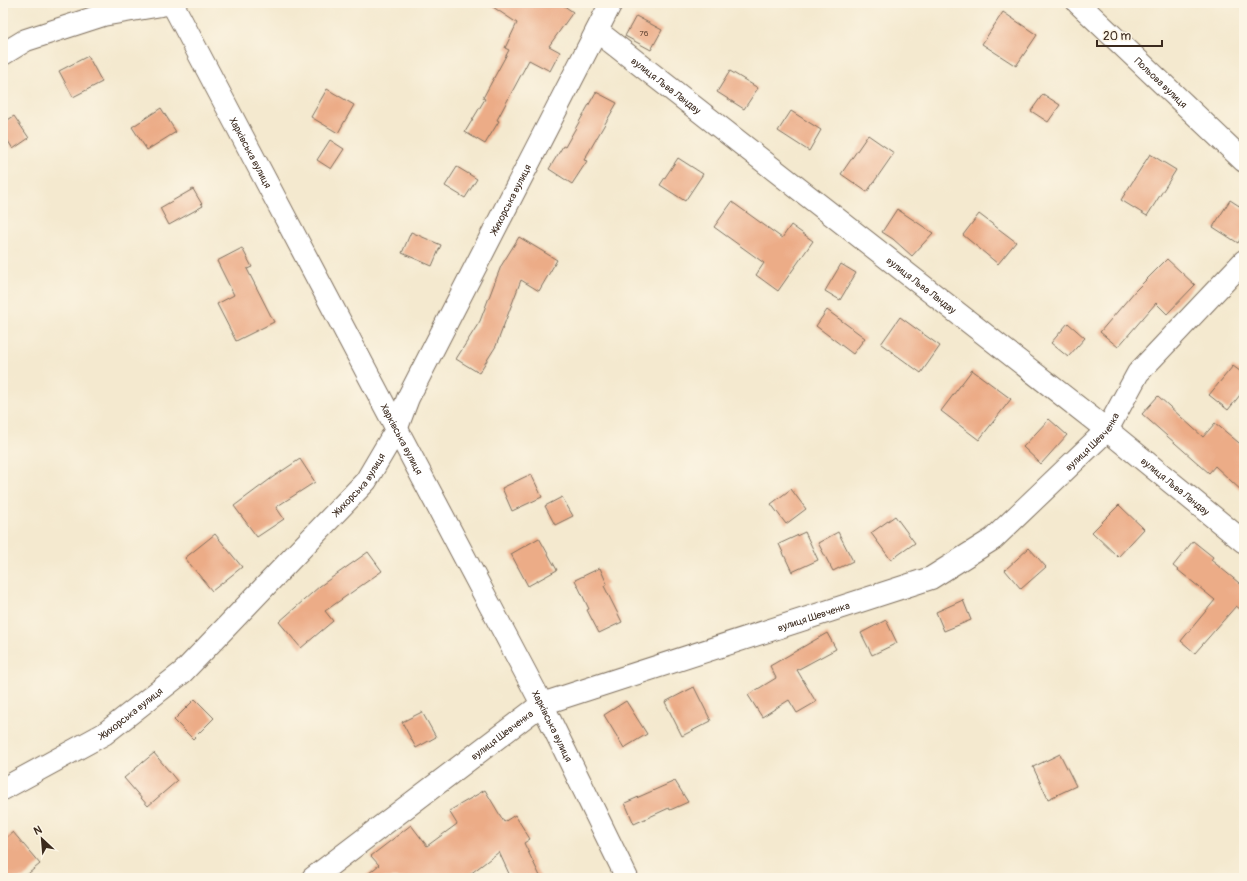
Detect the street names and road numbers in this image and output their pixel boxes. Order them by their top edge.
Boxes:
street label: вулиця Льва Ландау [629,55,703,117]
street label: Польова вулиця [1132,55,1190,111]
street label: Харківська вулиця [226,116,274,191]
street label: Жихорська вулиця [487,162,534,238]
street label: вулиця Льва Ландау [884,255,959,317]
street label: Харківська вулиця [378,402,425,477]
street label: вулиця Шевченка [1063,411,1122,474]
street label: Жихорська вулиця [330,451,388,520]
street label: вулиця Льва Ландау [1138,455,1212,519]
street label: вулиця Шевченка [776,600,852,634]
street label: Жихорська вулиця [96,685,166,743]
street label: Харківська вулиця [529,689,574,764]
street label: вулиця Шевченка [469,708,536,763]

